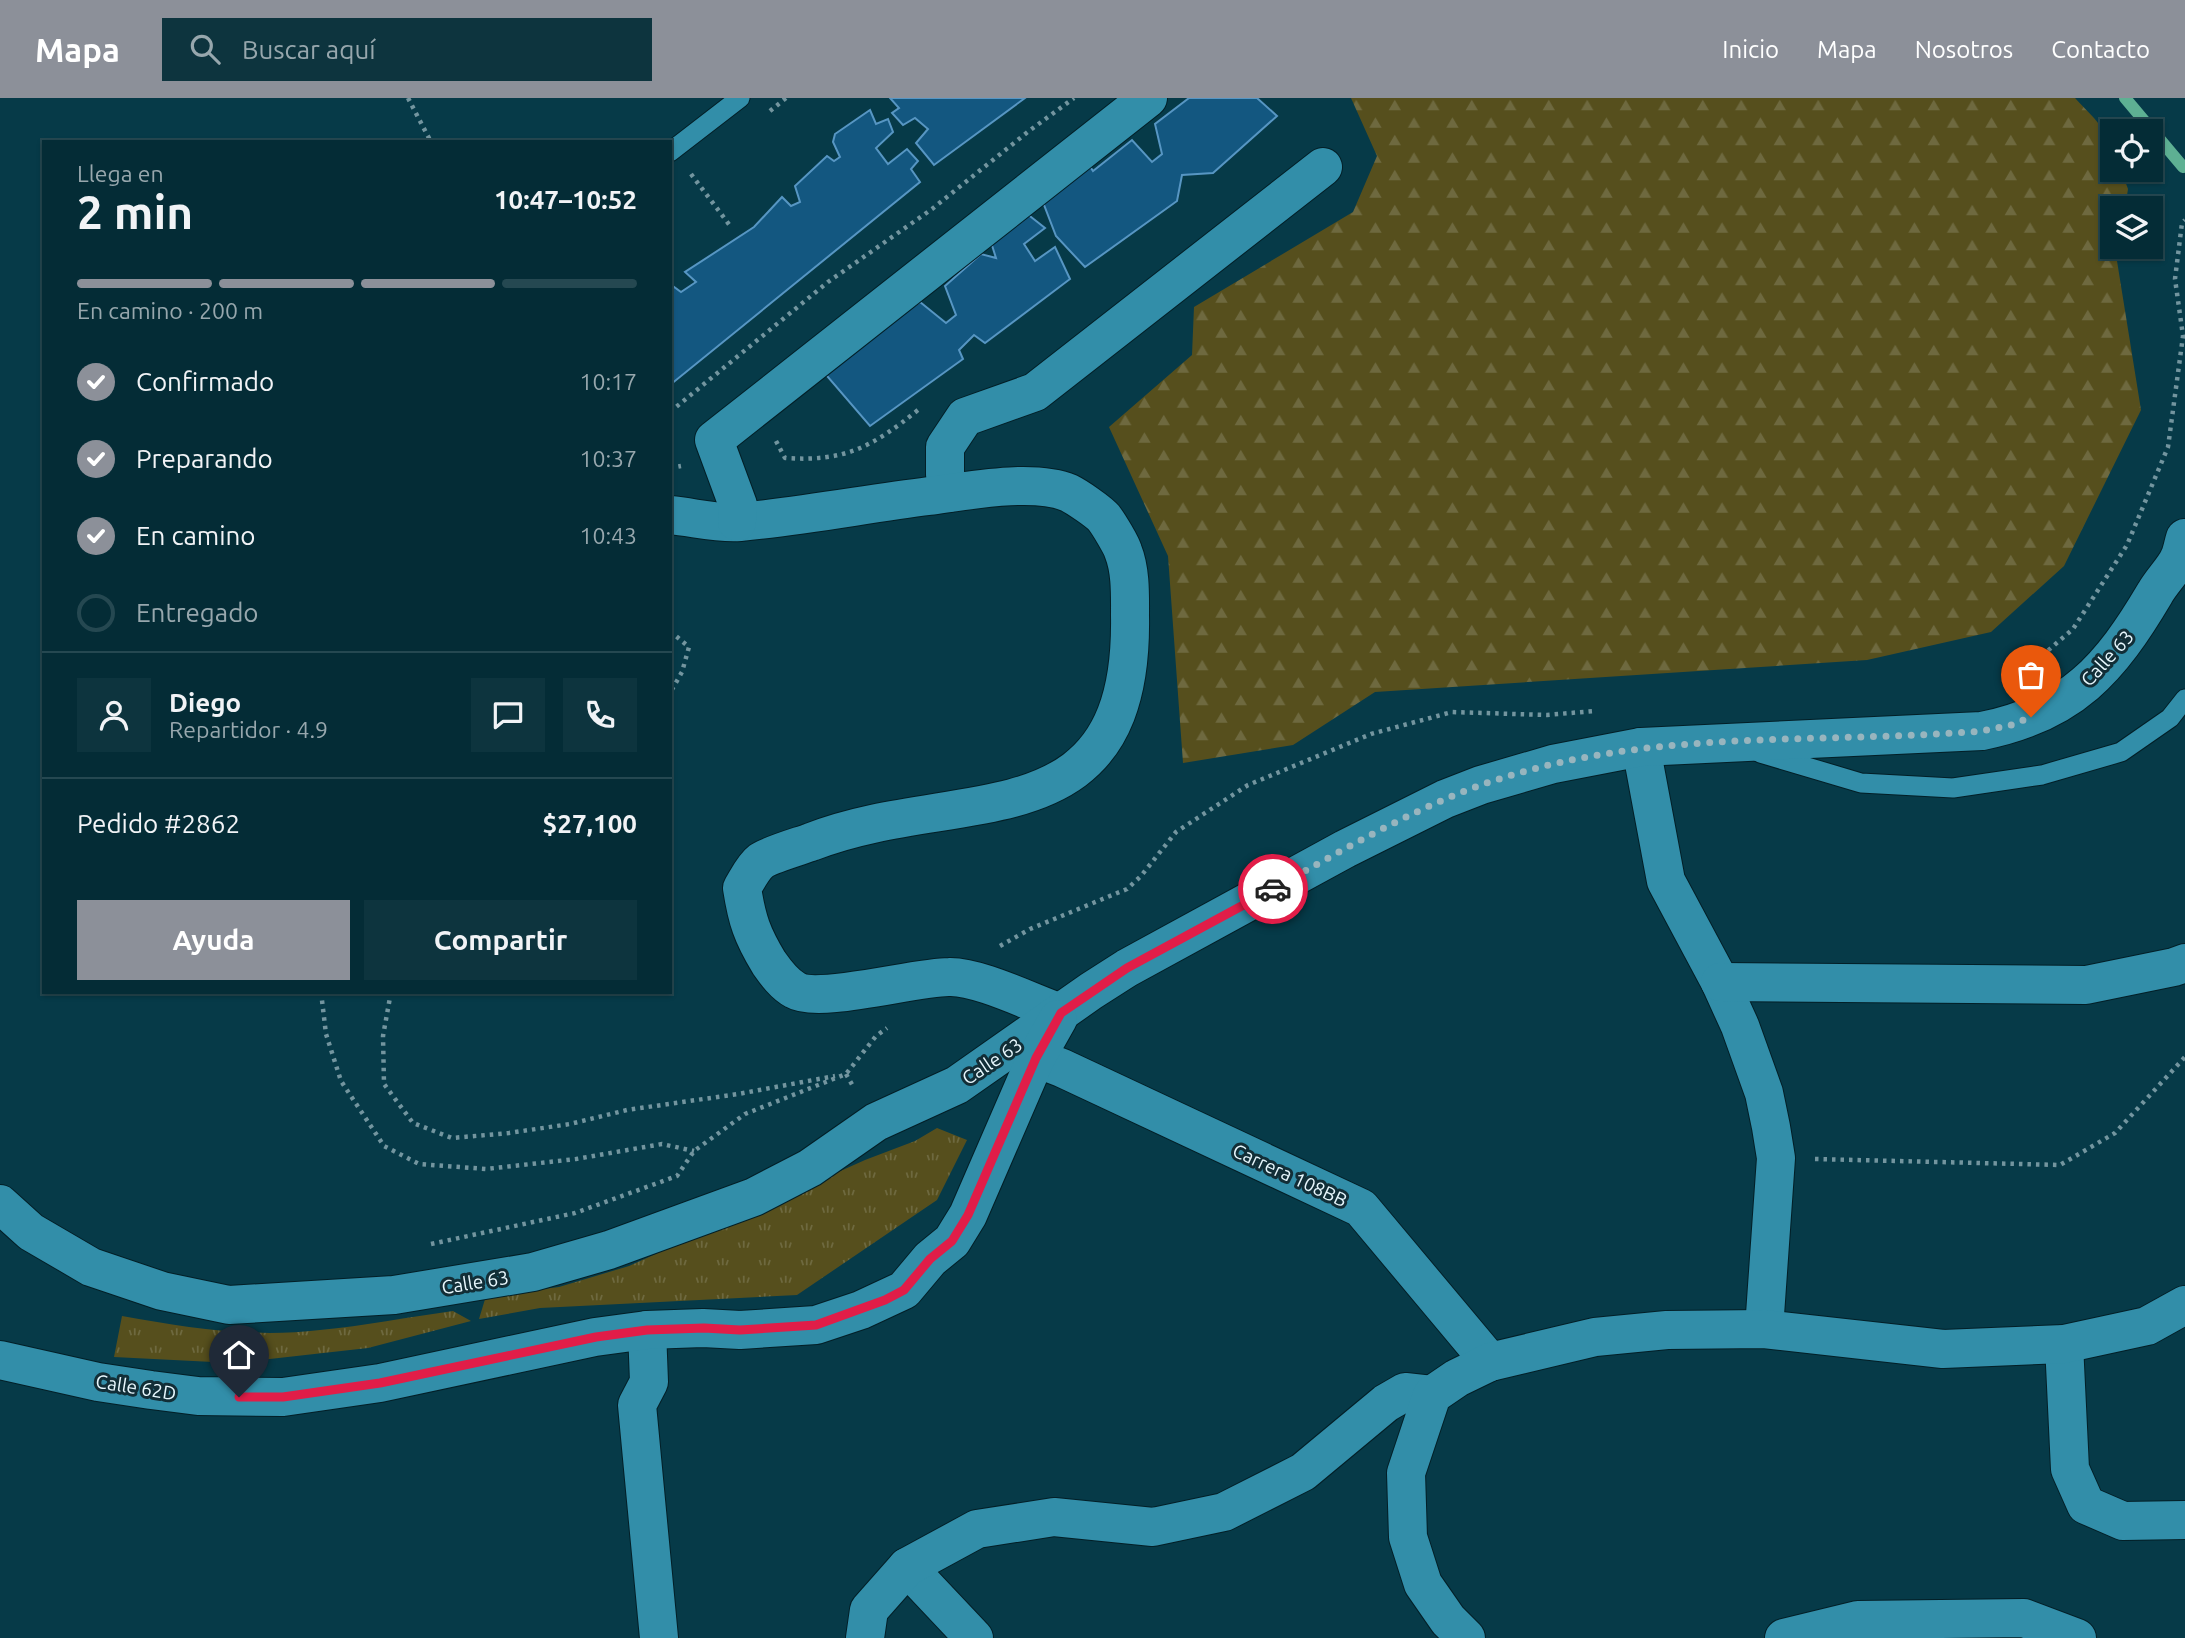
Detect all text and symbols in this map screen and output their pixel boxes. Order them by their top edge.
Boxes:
search box [162,18,652,81]
icon: search [186,30,224,68]
text: Mapa [35,31,120,68]
text: Buscar aquí [242,35,376,64]
text: Inicio [1722,36,1779,63]
text: Mapa [1817,36,1877,63]
text: Nosotros [1915,36,2013,63]
text: Contacto [2051,36,2150,63]
map controls [2100,119,2163,259]
button: locate [2100,119,2163,182]
text: Llega en [77,161,164,186]
text: 10:47–10:52 [494,185,637,214]
text: 2 min [77,186,193,238]
button: layers [2100,196,2163,259]
text: En camino · 200 m [77,298,263,323]
icon: check [77,363,115,401]
text: Confirmado [136,367,274,396]
text: 10:17 [579,369,637,394]
icon: check [77,440,115,478]
text: Preparando [136,444,273,473]
text: 10:37 [579,446,637,471]
icon: check [77,517,115,555]
text: En camino [136,521,256,550]
text: 10:43 [579,523,637,548]
text: Entregado [136,598,259,627]
street label: Calle 63 [2076,625,2138,691]
pin [2001,645,2061,717]
icon: bag [2012,656,2050,694]
button: person [77,678,151,752]
button: chat [471,678,545,752]
button: phone [563,678,637,752]
text: Diego [169,688,241,717]
text: Repartidor · 4.9 [169,717,328,742]
text: Pedido #2862 [77,809,240,838]
text: $27,100 [543,809,637,838]
courier [1238,854,1308,924]
icon: car [1254,870,1292,908]
button: Ayuda [77,900,350,980]
button: Compartir [364,900,637,980]
street label: Calle 63 [958,1033,1026,1089]
street label: Carrera 108BB [1229,1139,1351,1211]
street label: Calle 63 [440,1266,510,1298]
pin [209,1325,269,1397]
icon: home [220,1336,258,1374]
street label: Calle 62D [94,1370,178,1404]

